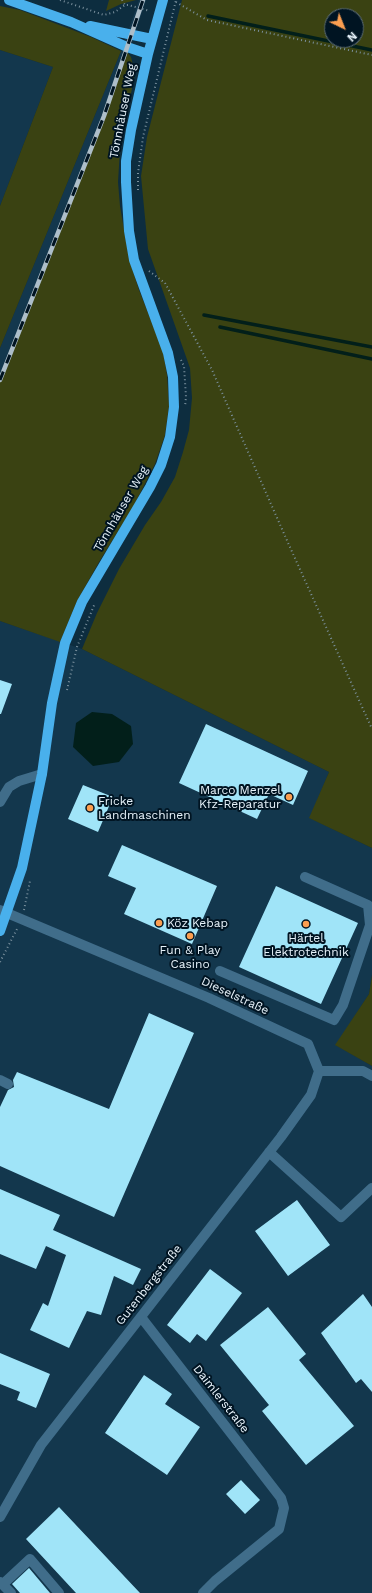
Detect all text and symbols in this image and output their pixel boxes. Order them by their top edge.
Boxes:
north arrow [324,8,364,48]
text: N [344,29,359,44]
street label: Tönnhäuser Weg [107,62,139,160]
street label: Tönnhäuser Weg [91,464,151,554]
place label: Marco Menzel Kfz-Reparatur [199,783,281,811]
marker: Marco Menzel Kfz-Reparatur [284,792,294,802]
place label: Fricke Landmaschinen [98,794,191,822]
marker: Fricke Landmaschinen [85,803,95,813]
place label: Köz Kebap [167,916,228,930]
marker: Köz Kebap [154,918,164,928]
marker: Härtel Elektrotechnik [301,919,311,929]
marker: Fun & Play Casino [185,931,195,941]
place label: Härtel Elektrotechnik [263,931,349,959]
place label: Fun & Play Casino [160,943,220,971]
street label: Dieselstraße [199,974,271,1018]
street label: Gutenbergstraße [113,1242,185,1328]
street label: Daimlerstraße [190,1362,252,1436]

